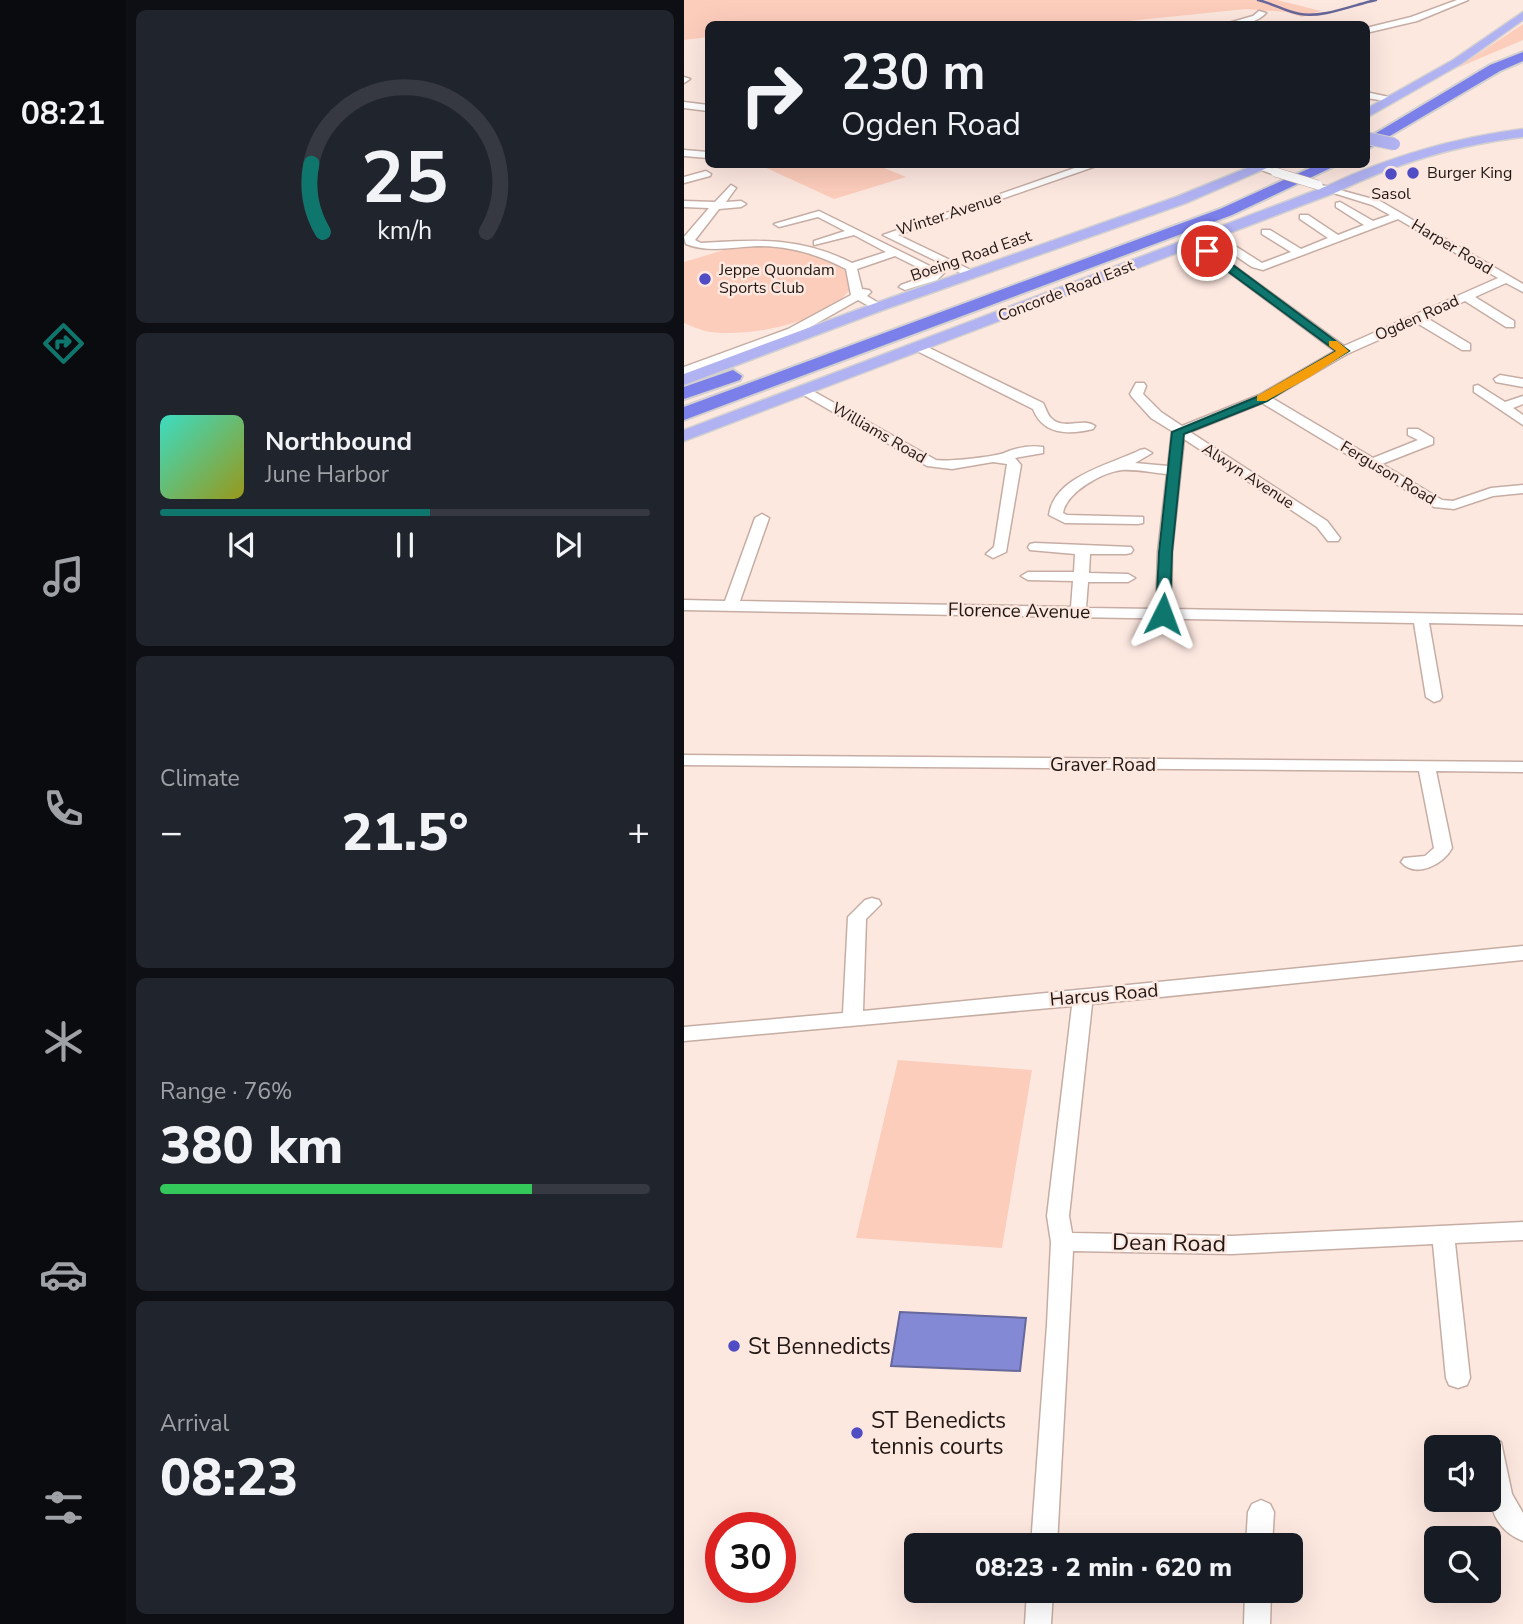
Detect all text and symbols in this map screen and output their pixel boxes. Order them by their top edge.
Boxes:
text: 230 m [841,39,985,106]
icon: right [726,49,817,140]
text: 08:21 [21,92,105,135]
text: Ogden Road [841,103,1021,146]
text: 25 [361,129,449,229]
place label: Burger King [1427,162,1512,184]
marker: Burger King [1405,165,1421,181]
marker: Sasol [1383,166,1399,182]
place label: Sasol [1371,183,1411,205]
street label: Winter Avenue [894,187,1004,241]
text: km/h [377,214,433,248]
street label: Harper Road [1407,214,1497,280]
pin [1177,221,1237,281]
street label: Boeing Road East [907,225,1035,287]
icon: arrive [1188,232,1226,270]
street label: Concorde Road East [995,255,1138,327]
place label: Jeppe Quondam Sports Club [718,259,835,299]
marker: Jeppe Quondam Sports Club [697,271,713,287]
street label: Ogden Road [1371,290,1463,346]
icon: directions [39,319,88,368]
street label: Williams Road [828,397,930,469]
text: Northbound [265,424,412,459]
street label: Ferguson Road [1336,436,1440,510]
street label: Alwyn Avenue [1198,438,1298,514]
text: June Harbor [265,459,389,490]
icon: previous [223,526,261,564]
icon: pause [386,526,424,564]
icon: next [549,526,587,564]
icon: music [39,552,88,601]
position arrow [1126,577,1200,651]
street label: Florence Avenue [948,597,1090,625]
street label: Graver Road [1050,752,1156,778]
text: Climate [160,763,240,794]
icon: phone [39,784,88,833]
text: 21.5° [341,797,469,868]
text: − [160,807,183,858]
text: + [627,807,650,858]
street label: Harcus Road [1049,977,1159,1013]
icon: climate [39,1017,88,1066]
text: Range · 76% [160,1076,292,1107]
text: 380 km [160,1110,343,1181]
street label: Dean Road [1112,1227,1226,1259]
icon: car [39,1250,88,1299]
place label: St Bennedicts [748,1331,891,1362]
marker: St Bennedicts [726,1338,742,1354]
place label: ST Benedicts tennis courts [871,1405,1006,1462]
text: Arrival [160,1408,229,1439]
marker: ST Benedicts tennis courts [849,1425,865,1441]
map controls [1424,1435,1501,1603]
button: sound [1424,1435,1501,1512]
text: 08:23 [160,1442,298,1513]
icon: filters [39,1483,88,1532]
speed limit sign: 30 [705,1512,796,1603]
button: search [1424,1526,1501,1603]
text: 08:23 · 2 min · 620 m [975,1550,1232,1585]

